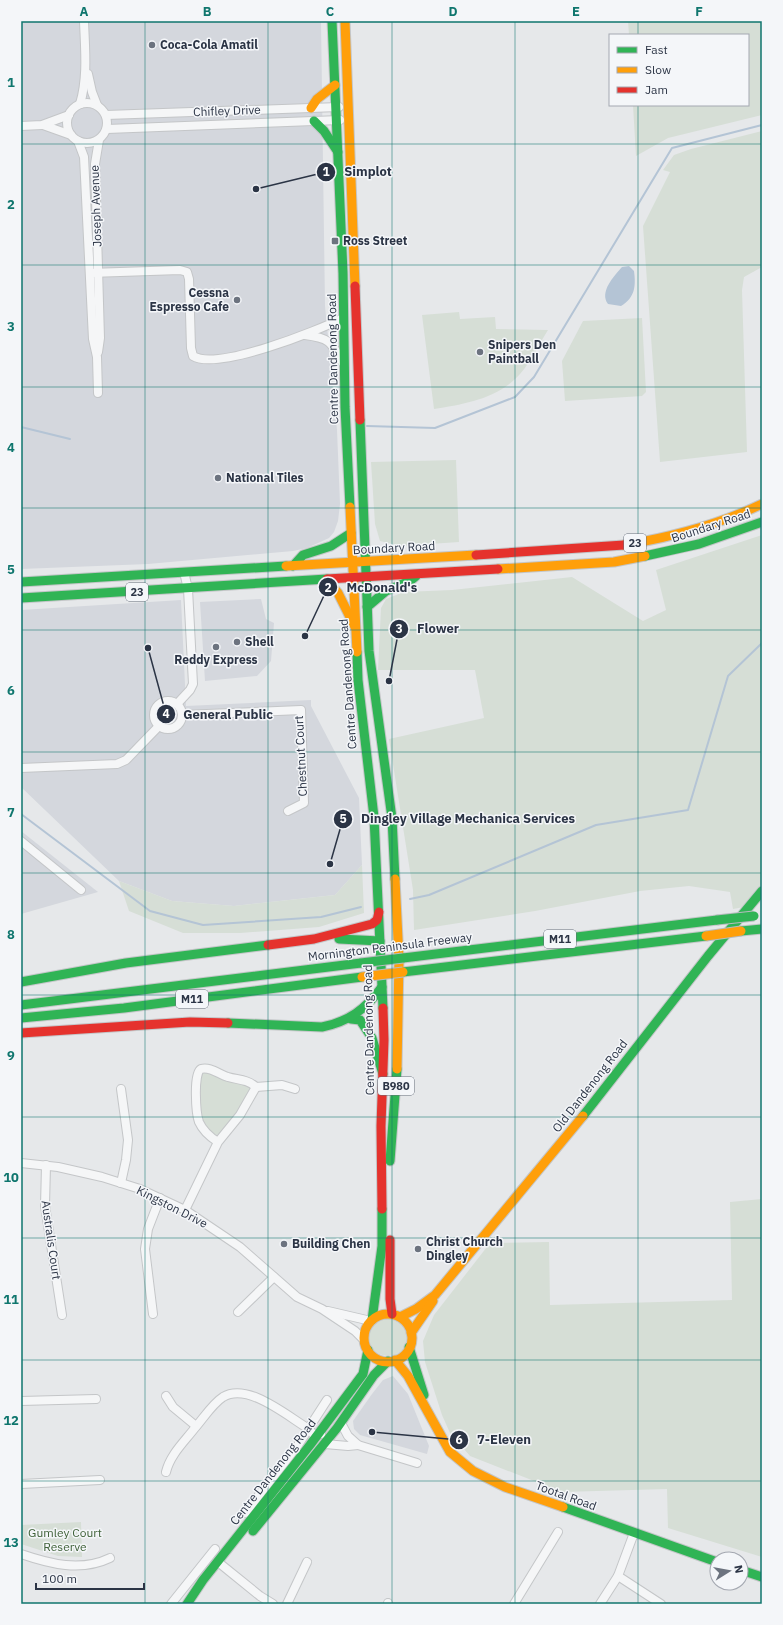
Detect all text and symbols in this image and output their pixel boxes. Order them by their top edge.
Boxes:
text: A [80,3,89,20]
text: B [203,3,212,20]
text: C [326,3,335,20]
text: D [448,3,458,20]
text: E [572,3,580,20]
text: F [695,3,703,20]
legend [609,34,749,106]
place label: Coca-Cola Amatil [160,37,258,52]
marker: Coca-Cola Amatil [147,40,157,50]
text: Fast [645,42,668,57]
text: Slow [645,62,671,77]
text: 1 [7,74,15,91]
text: Jam [645,82,668,97]
street label: Chifley Drive [193,102,261,119]
callout: Simplot [316,159,400,184]
text: Simplot [344,163,392,180]
street label: Joseph Avenue [87,164,104,247]
text: 1 [322,164,330,179]
text: 2 [7,196,15,213]
place label: Ross Street [343,233,408,248]
marker: Ross Street [330,236,340,246]
place label: Cessna Espresso Cafe [150,285,229,314]
street label: Centre Dandenong Road [324,294,341,425]
marker: Cessna Espresso Cafe [232,295,242,305]
text: 3 [7,318,15,335]
place label: Snipers Den Paintball [488,337,556,366]
marker: Snipers Den Paintball [475,347,485,357]
text: 4 [7,439,15,456]
place label: National Tiles [226,470,304,485]
marker: National Tiles [213,473,223,483]
street label: Boundary Road [669,506,752,545]
road number: 23 [624,534,646,552]
street label: Boundary Road [352,538,436,557]
text: 5 [7,561,15,578]
callout: McDonald's [318,575,425,600]
text: McDonald's [347,579,418,596]
text: 2 [324,580,332,595]
road number: 23 [126,583,148,601]
callout: Flower [389,616,467,641]
street label: Centre Dandenong Road [335,618,360,750]
text: Flower [417,620,459,637]
text: 3 [395,621,403,636]
place label: Shell [245,634,274,649]
marker: Shell [232,637,242,647]
marker: Reddy Express [211,642,221,652]
place label: Reddy Express [174,652,258,667]
text: 6 [7,682,15,699]
callout: General Public [156,702,281,727]
text: 4 [162,706,170,721]
text: General Public [183,706,273,723]
street label: Chestnut Court [291,715,310,797]
text: 7 [7,804,15,821]
callout: Dingley Village Mechanica Services [333,806,583,831]
text: Dingley Village Mechanica Services [361,810,576,827]
text: 5 [339,811,347,826]
text: 8 [7,926,15,943]
street label: Mornington Peninsula Freeway [307,929,473,964]
road number: M11 [544,930,576,948]
street label: Centre Dandenong Road [360,965,377,1096]
road number: M11 [176,990,208,1008]
street label: Old Dandenong Road [549,1036,630,1135]
text: 9 [7,1047,15,1064]
road number: B980 [378,1077,414,1095]
text: 10 [3,1169,19,1186]
street label: Kingston Drive [134,1182,211,1231]
street label: Australis Court [39,1199,64,1281]
place label: Christ Church Dingley [426,1234,503,1263]
place label: Building Chen [292,1236,370,1251]
marker: Building Chen [279,1239,289,1249]
marker: Christ Church Dingley [413,1244,423,1254]
text: 11 [3,1291,19,1308]
text: 12 [3,1412,19,1429]
street label: Centre Dandenong Road [226,1416,319,1528]
callout: 7-Eleven [449,1427,539,1452]
text: 7-Eleven [477,1431,531,1448]
text: 6 [455,1432,463,1447]
street label: Tootal Road [534,1478,599,1513]
park label: Gumley Court Reserve [28,1525,102,1554]
text: 13 [3,1534,19,1551]
north arrow [709,1551,749,1591]
text: N [731,1564,746,1574]
scale bar [36,1565,144,1591]
text: 100 m [42,1571,77,1586]

